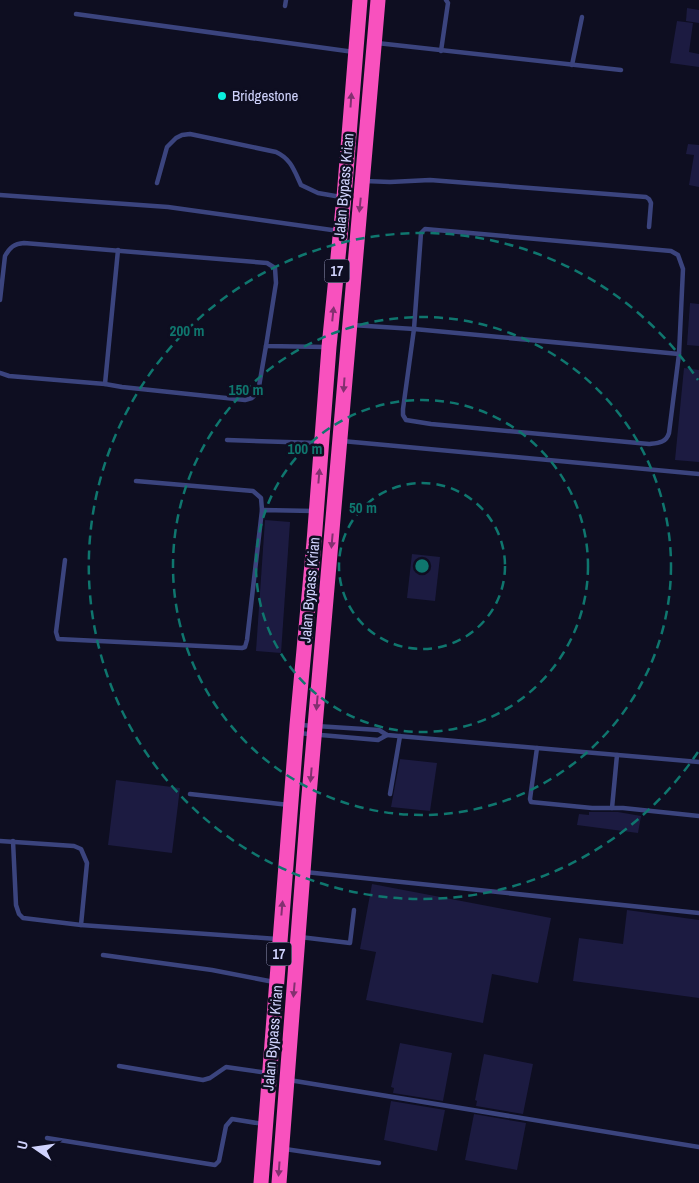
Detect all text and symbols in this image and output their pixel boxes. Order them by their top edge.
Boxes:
place label: Bridgestone [232,85,298,106]
marker: Bridgestone [216,90,228,102]
one-way arrow [348,92,356,108]
street label: Jalan Bypass Krian [328,132,359,240]
one-way arrow [356,198,364,214]
road number: 17 [324,260,350,282]
one-way arrow [329,306,337,322]
text: 200 m [170,320,204,341]
one-way arrow [340,377,348,393]
text: 150 m [229,379,263,400]
text: 100 m [288,438,322,459]
one-way arrow [315,468,323,484]
text: 50 m [349,497,377,518]
one-way arrow [327,534,335,550]
street label: Jalan Bypass Krian [294,536,325,644]
centre of rings [413,557,431,575]
one-way arrow [313,696,321,712]
one-way arrow [307,768,315,784]
one-way arrow [279,899,287,915]
road number: 17 [266,942,292,966]
one-way arrow [290,982,298,998]
street label: Jalan Bypass Krian [257,984,288,1092]
north arrow [10,1123,60,1173]
text: U [13,1139,32,1151]
one-way arrow [275,1161,283,1177]

